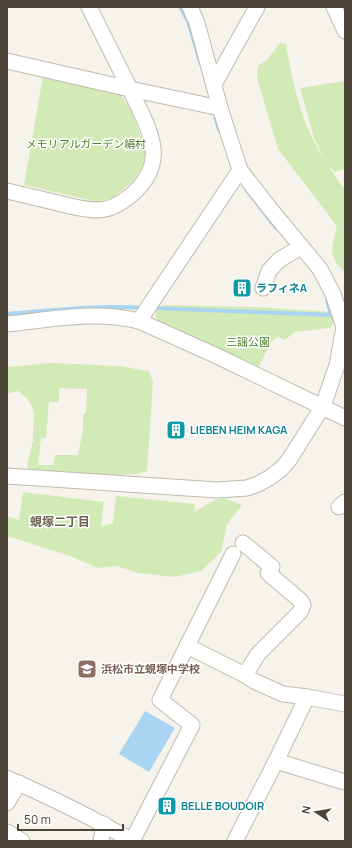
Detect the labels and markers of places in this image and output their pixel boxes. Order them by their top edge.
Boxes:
building icon: ラフィネA [231,277,253,299]
place label: ラフィネA [256,280,308,295]
building icon: LIEBEN HEIM KAGA [165,419,187,441]
place label: LIEBEN HEIM KAGA [190,422,288,437]
school or university icon: 浜松市立蜆塚中学校 [76,658,98,680]
place label: 浜松市立蜆塚中学校 [101,661,200,676]
building icon: BELLE BOUDOIR [156,795,178,817]
place label: BELLE BOUDOIR [181,798,264,813]

